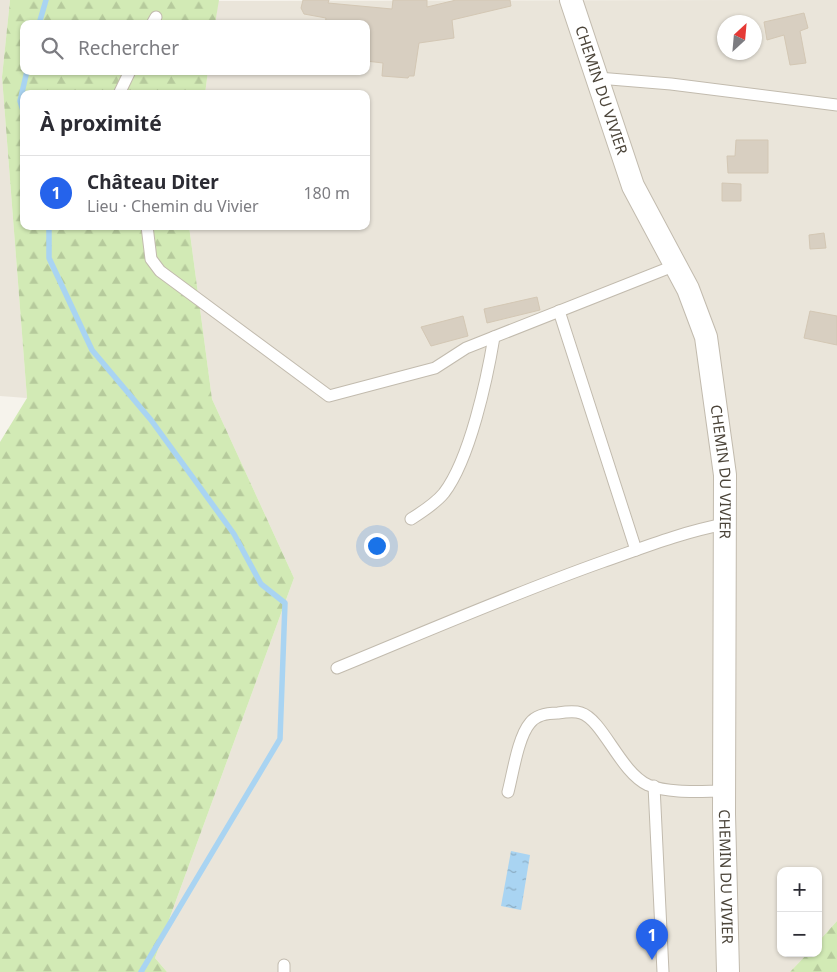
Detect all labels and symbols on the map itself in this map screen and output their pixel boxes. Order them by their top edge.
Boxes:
north arrow [717,15,762,60]
street label: CHEMIN DU VIVIER [571,23,633,157]
street label: CHEMIN DU VIVIER [706,403,736,540]
your location [364,533,390,559]
street label: CHEMIN DU VIVIER [715,809,738,945]
pin: 1 [636,919,668,960]

